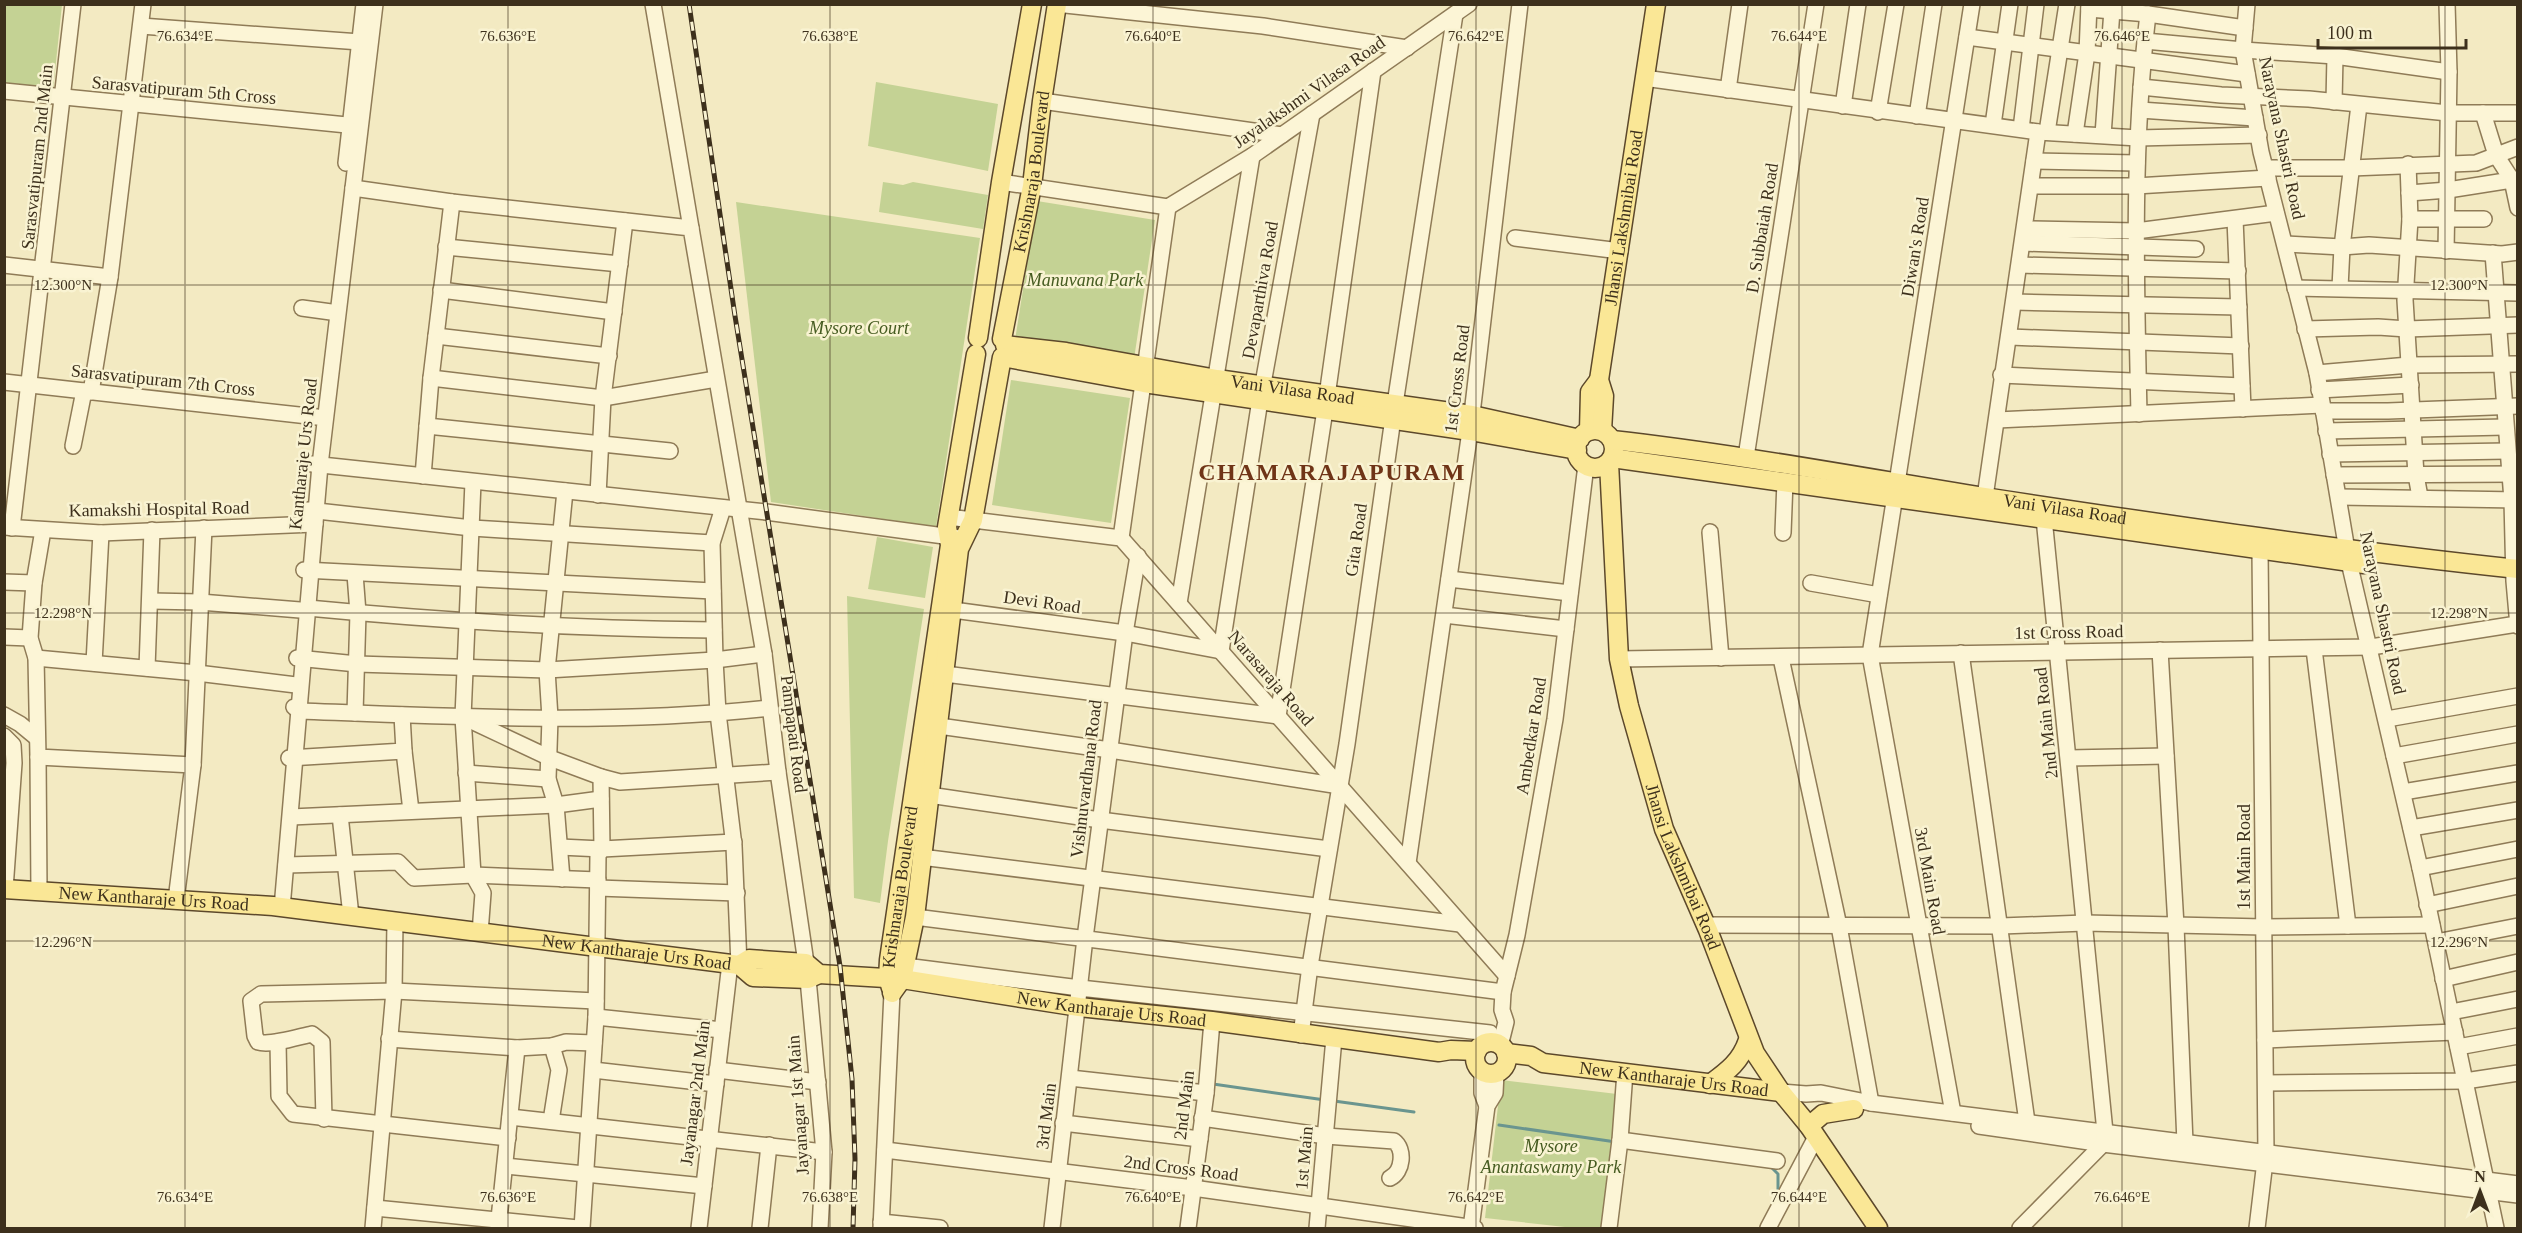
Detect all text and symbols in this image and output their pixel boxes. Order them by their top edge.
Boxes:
scale bar [2318,12,2466,50]
text: 100 m [2327,23,2373,43]
text: 76.634°E [157,28,213,44]
text: 76.636°E [480,28,536,44]
text: 76.638°E [802,28,858,44]
text: 76.640°E [1125,28,1181,44]
text: 76.642°E [1448,28,1504,44]
text: 76.644°E [1771,28,1827,44]
text: 76.646°E [2094,28,2150,44]
street label: Jayalakshmi Vilasa Road [1229,32,1389,152]
street label: Narayana Shastri Road [2255,55,2309,221]
street label: Sarasvatipuram 2nd Main [17,63,57,251]
street label: Sarasvatipuram 5th Cross [91,72,277,108]
street label: Krishnaraja Boulevard [1009,89,1053,254]
street label: Jhansi Lakshmibai Road [1600,129,1647,307]
street label: D. Subbaiah Road [1742,162,1782,294]
street label: Diwan's Road [1897,196,1933,298]
street label: Devaparthiva Road [1238,220,1282,360]
park label: Manuvana Park [1026,270,1144,290]
text: 12.300°N [34,277,92,293]
text: 12.300°N [2430,277,2488,293]
park label: Mysore Court [808,318,910,338]
street label: 1st Cross Road [1440,324,1474,434]
street label: Sarasvatipuram 7th Cross [70,360,256,400]
street label: Vani Vilasa Road [1229,371,1356,408]
street label: Kantharaje Urs Road [285,377,321,531]
district label: CHAMARAJAPURAM [1198,459,1466,485]
street label: Vani Vilasa Road [2002,490,2128,528]
street label: Kamakshi Hospital Road [68,497,250,521]
street label: Gita Road [1341,502,1371,578]
street label: Narayana Shastri Road [2356,530,2410,696]
street label: Devi Road [1002,587,1082,617]
text: 12.298°N [34,605,92,621]
text: 12.298°N [2430,605,2488,621]
street label: 1st Cross Road [2014,621,2124,643]
street label: Narasaraja Road [1224,626,1318,730]
street label: 2nd Main Road [2030,666,2062,780]
street label: Pampapati Road [777,674,811,794]
street label: Ambedkar Road [1512,676,1550,796]
street label: Vishnuvardhana Road [1066,699,1106,859]
street label: Jhansi Lakshmibai Road [1642,781,1725,952]
street label: 1st Main Road [2234,804,2254,910]
street label: Krishnaraja Boulevard [879,805,921,969]
street label: 3rd Main Road [1911,826,1949,936]
street label: New Kantharaje Urs Road [58,882,249,914]
street label: New Kantharaje Urs Road [541,930,732,974]
text: 12.296°N [34,934,92,950]
text: 12.296°N [2430,934,2488,950]
street label: New Kantharaje Urs Road [1015,987,1207,1030]
street label: Jayanagar 2nd Main [676,1019,714,1167]
street label: Jayanagar 1st Main [783,1034,813,1176]
street label: New Kantharaje Urs Road [1578,1058,1770,1100]
street label: 2nd Main [1170,1069,1198,1141]
street label: 3rd Main [1032,1082,1060,1150]
street label: 1st Main [1291,1125,1317,1191]
park label: Mysore Anantaswamy Park [1480,1136,1622,1177]
street label: 2nd Cross Road [1123,1151,1239,1185]
north arrow [2450,1161,2510,1221]
text: N [2474,1168,2486,1185]
text: 76.634°E [157,1189,213,1205]
text: 76.636°E [480,1189,536,1205]
text: 76.638°E [802,1189,858,1205]
text: 76.640°E [1125,1189,1181,1205]
text: 76.642°E [1448,1189,1504,1205]
text: 76.644°E [1771,1189,1827,1205]
text: 76.646°E [2094,1189,2150,1205]

